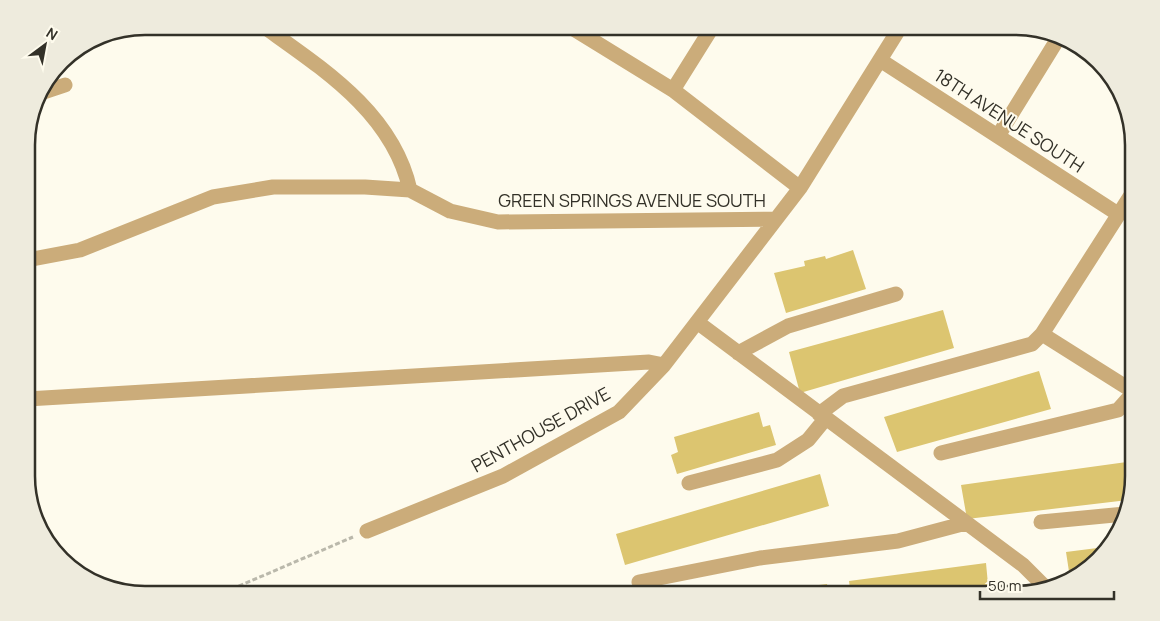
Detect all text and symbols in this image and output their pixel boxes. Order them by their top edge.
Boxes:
north arrow [20,20,70,70]
text: N [43,23,61,44]
street label: 18TH AVENUE SOUTH [930,63,1089,178]
street label: GREEN SPRINGS AVENUE SOUTH [498,188,766,212]
street label: PENTHOUSE DRIVE [467,381,614,477]
scale bar [980,568,1114,600]
text: 50 m [988,575,1022,596]

